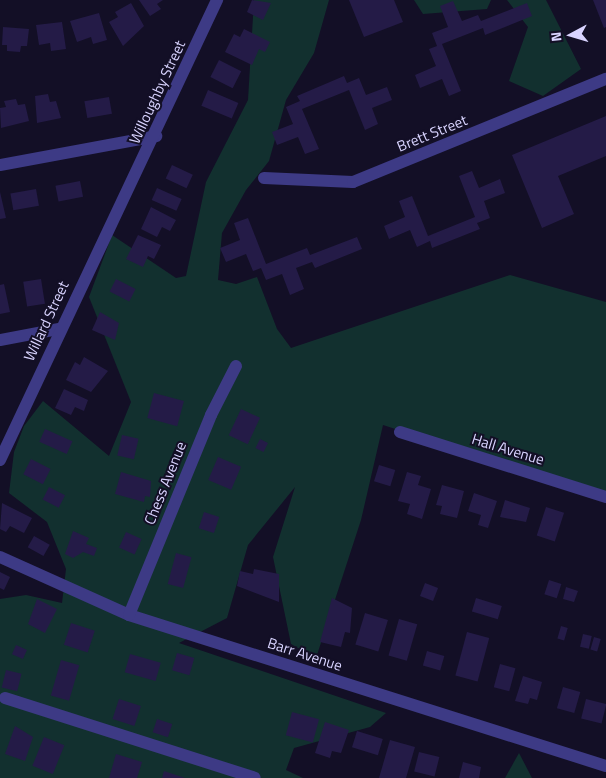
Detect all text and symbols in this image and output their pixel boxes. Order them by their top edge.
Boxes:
north arrow [546,10,596,60]
text: N [545,31,567,43]
street label: Willoughby Street [125,37,189,147]
street label: Brett Street [394,111,470,155]
street label: Willard Street [20,278,72,364]
street label: Hall Avenue [470,429,546,469]
street label: Chess Avenue [140,439,190,527]
street label: Barr Avenue [265,633,345,675]

